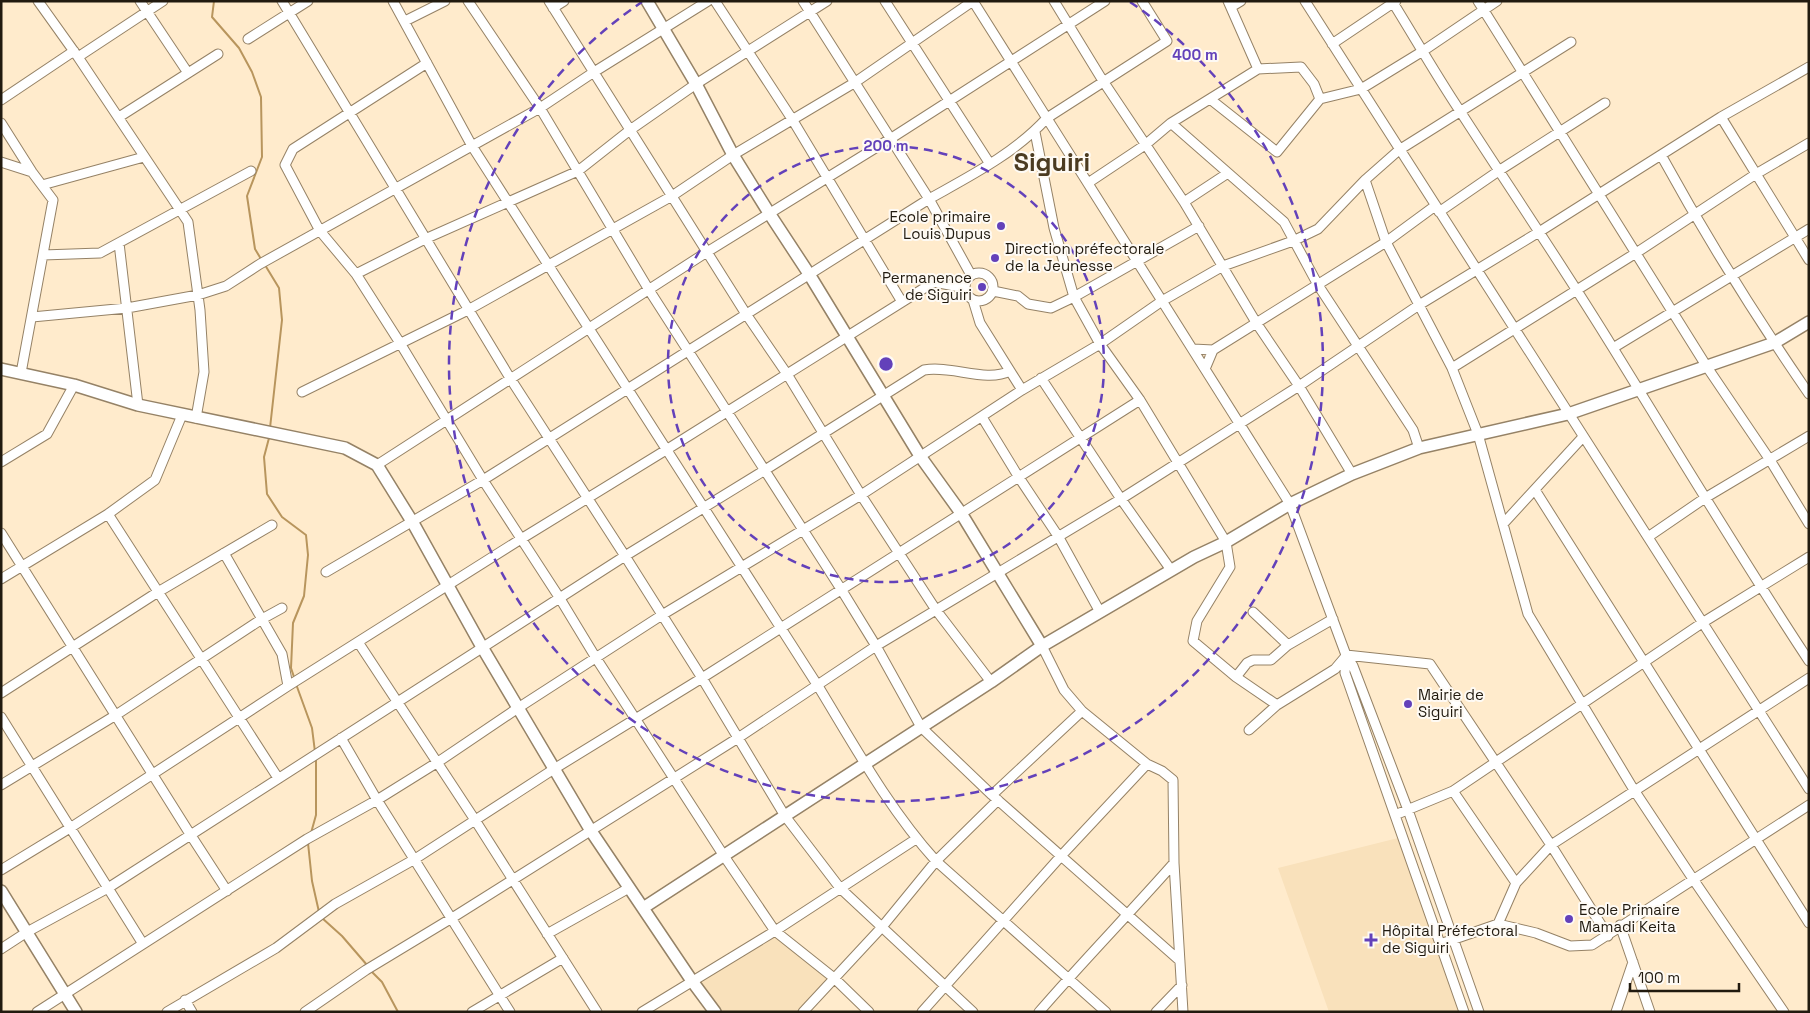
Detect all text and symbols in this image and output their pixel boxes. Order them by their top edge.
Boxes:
text: 400 m [1172,45,1218,64]
text: 200 m [864,136,908,155]
district label: Siguiri [1014,146,1090,178]
place label: Ecole primaire Louis Dupus [889,207,991,243]
marker: Ecole primaire Louis Dupus [995,220,1007,232]
place label: Direction préfectorale de la Jeunesse [1005,239,1165,275]
marker: Direction préfectorale de la Jeunesse [989,252,1001,264]
place label: Permanence de Siguiri [882,268,972,304]
marker: Permanence de Siguiri [976,281,988,293]
centre of rings [877,355,895,373]
place label: Mairie de Siguiri [1418,685,1484,721]
marker: Mairie de Siguiri [1402,698,1414,710]
place label: Ecole Primaire Mamadi Keita [1579,900,1680,936]
marker: Ecole Primaire Mamadi Keita [1563,913,1575,925]
place label: Hôpital Préfectoral de Siguiri [1382,921,1518,957]
marker: Hôpital Préfectoral de Siguiri [1364,933,1378,947]
scale bar [1630,960,1739,992]
text: 100 m [1638,968,1680,987]

